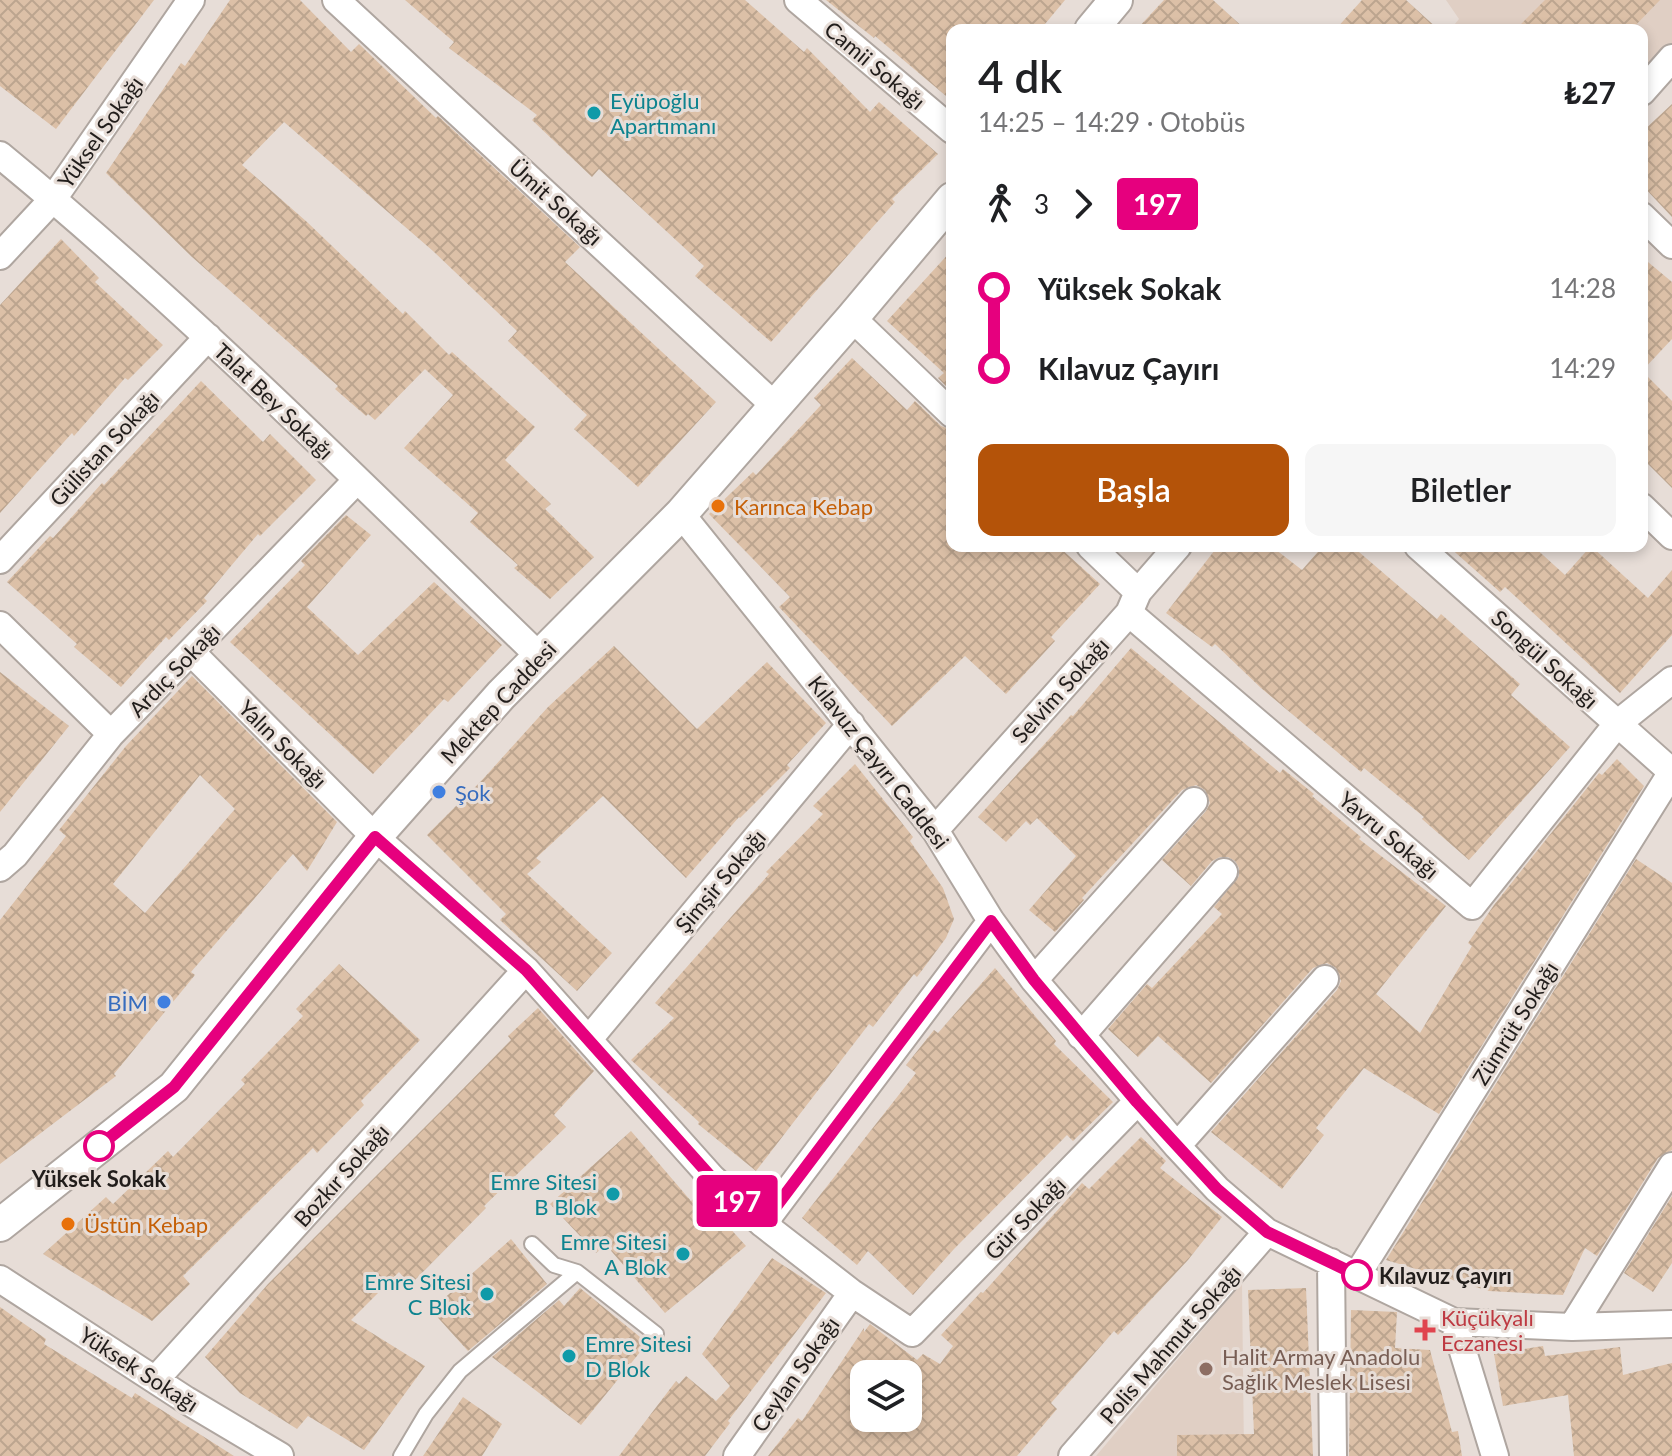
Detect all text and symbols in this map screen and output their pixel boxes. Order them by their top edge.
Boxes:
street label: Camii Sokağı [819,15,931,115]
text: 4 dk [978,50,1062,102]
street label: Yüksel Sokağı [52,71,148,193]
text: ₺27 [1564,74,1616,110]
place label: Eyüpoğlu Apartımanı [610,87,716,139]
marker: Eyüpoğlu Apartımanı [585,104,603,122]
text: 14:25 – 14:29 · Otobüs [978,106,1245,138]
street label: Ümit Sokağı [504,153,608,251]
icon: walk [978,182,1022,226]
icon: forward [1061,182,1105,226]
text: 197 [1133,187,1182,221]
text: 3 [1034,188,1049,220]
text: Yüksek Sokak [1038,270,1221,306]
text: 14:28 [1549,272,1616,304]
street label: Talat Bey Sokağı [209,337,339,465]
text: Kılavuz Çayırı [1038,350,1219,386]
text: 14:29 [1549,352,1616,384]
street label: Gülistan Sokağı [44,385,164,511]
button: Başla [978,444,1289,536]
button: Biletler [1305,444,1616,536]
place label: Karınca Kebap [734,493,873,520]
marker: Karınca Kebap [709,497,727,515]
street label: Songül Sokağı [1486,604,1604,714]
street label: Ardıç Sokağı [123,618,225,722]
street label: Selvim Sokağı [1006,632,1114,748]
street label: Mektep Caddesi [435,635,561,769]
street label: Kılavuz Çayırı Caddesi [803,670,955,854]
street label: Yalın Sokağı [233,694,333,794]
place label: Şok [455,779,491,806]
marker: Şok [430,783,448,801]
street label: Yavru Sokağı [1333,785,1445,885]
street label: Şimşir Sokağı [669,824,771,938]
street label: Zümrüt Sokağı [1466,956,1564,1090]
place label: BİM [107,989,148,1016]
marker: BİM [155,993,173,1011]
street label: Bozkır Sokağı [288,1118,394,1232]
marker: Yüksek Sokak [84,1131,114,1161]
place label: Yüksek Sokak [31,1165,166,1192]
place label: Emre Sitesi B Blok [490,1168,598,1220]
street label: Gür Sokağı [979,1171,1071,1265]
line badge: 197 [691,1175,783,1227]
text: 197 [713,1184,761,1218]
marker: Emre Sitesi B Blok [604,1185,622,1203]
place label: Üstün Kebap [84,1211,208,1238]
marker: Üstün Kebap [59,1215,77,1233]
place label: Emre Sitesi A Blok [560,1228,668,1280]
marker: Emre Sitesi A Blok [674,1245,692,1263]
street label: Polis Mahmut Sokağı [1094,1259,1246,1429]
marker: Kılavuz Çayırı [1342,1260,1372,1290]
place label: Kılavuz Çayırı [1379,1262,1512,1289]
place label: Emre Sitesi C Blok [364,1268,472,1320]
marker: Emre Sitesi C Blok [478,1285,496,1303]
place label: Küçükyalı Eczanesi [1441,1304,1534,1356]
street label: Ceylan Sokağı [745,1311,845,1437]
street label: Yüksek Sokağı [74,1321,204,1417]
marker: Küçükyalı Eczanesi [1416,1321,1434,1339]
place label: Emre Sitesi D Blok [585,1330,692,1382]
place label: Halit Armay Anadolu Sağlık Meslek Lisesi [1222,1343,1420,1395]
marker: Emre Sitesi D Blok [560,1347,578,1365]
map controls [850,1360,922,1432]
button: layers [850,1360,922,1432]
marker: Halit Armay Anadolu Sağlık Meslek Lisesi [1197,1360,1215,1378]

